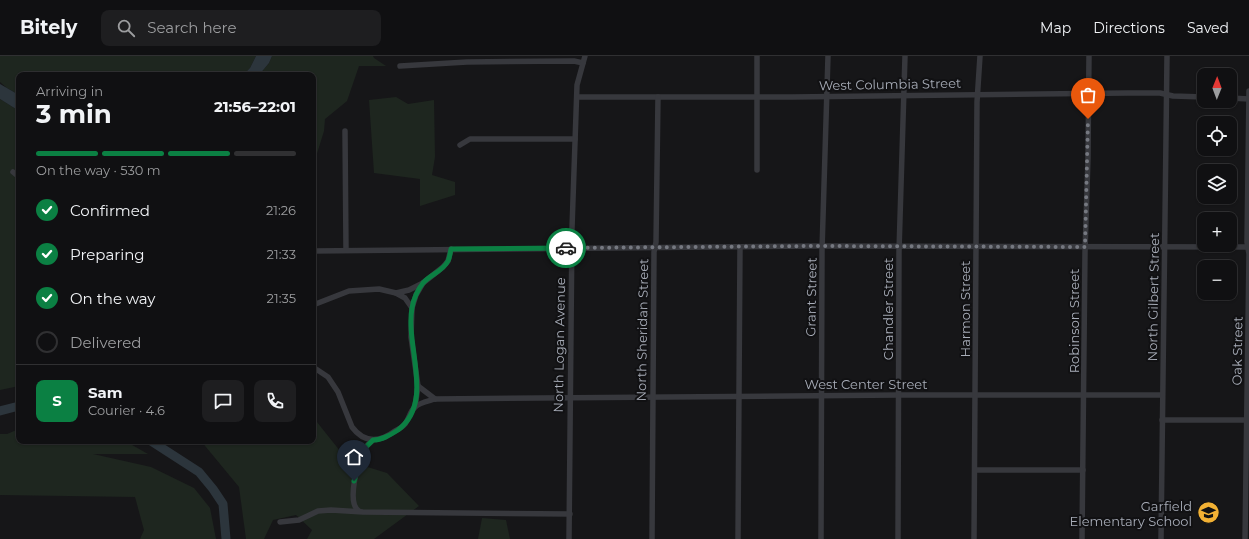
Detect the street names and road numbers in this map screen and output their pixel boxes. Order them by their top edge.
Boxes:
street label: West Columbia Street [819,75,961,93]
street label: North Gilbert Street [1144,233,1162,361]
street label: Grant Street [802,257,820,337]
street label: North Sheridan Street [633,258,651,402]
street label: Chandler Street [880,258,896,360]
street label: Harmon Street [957,261,973,357]
street label: Robinson Street [1066,269,1082,373]
street label: North Logan Avenue [550,277,568,413]
street label: Oak Street [1228,316,1246,386]
street label: West Center Street [805,376,927,392]

